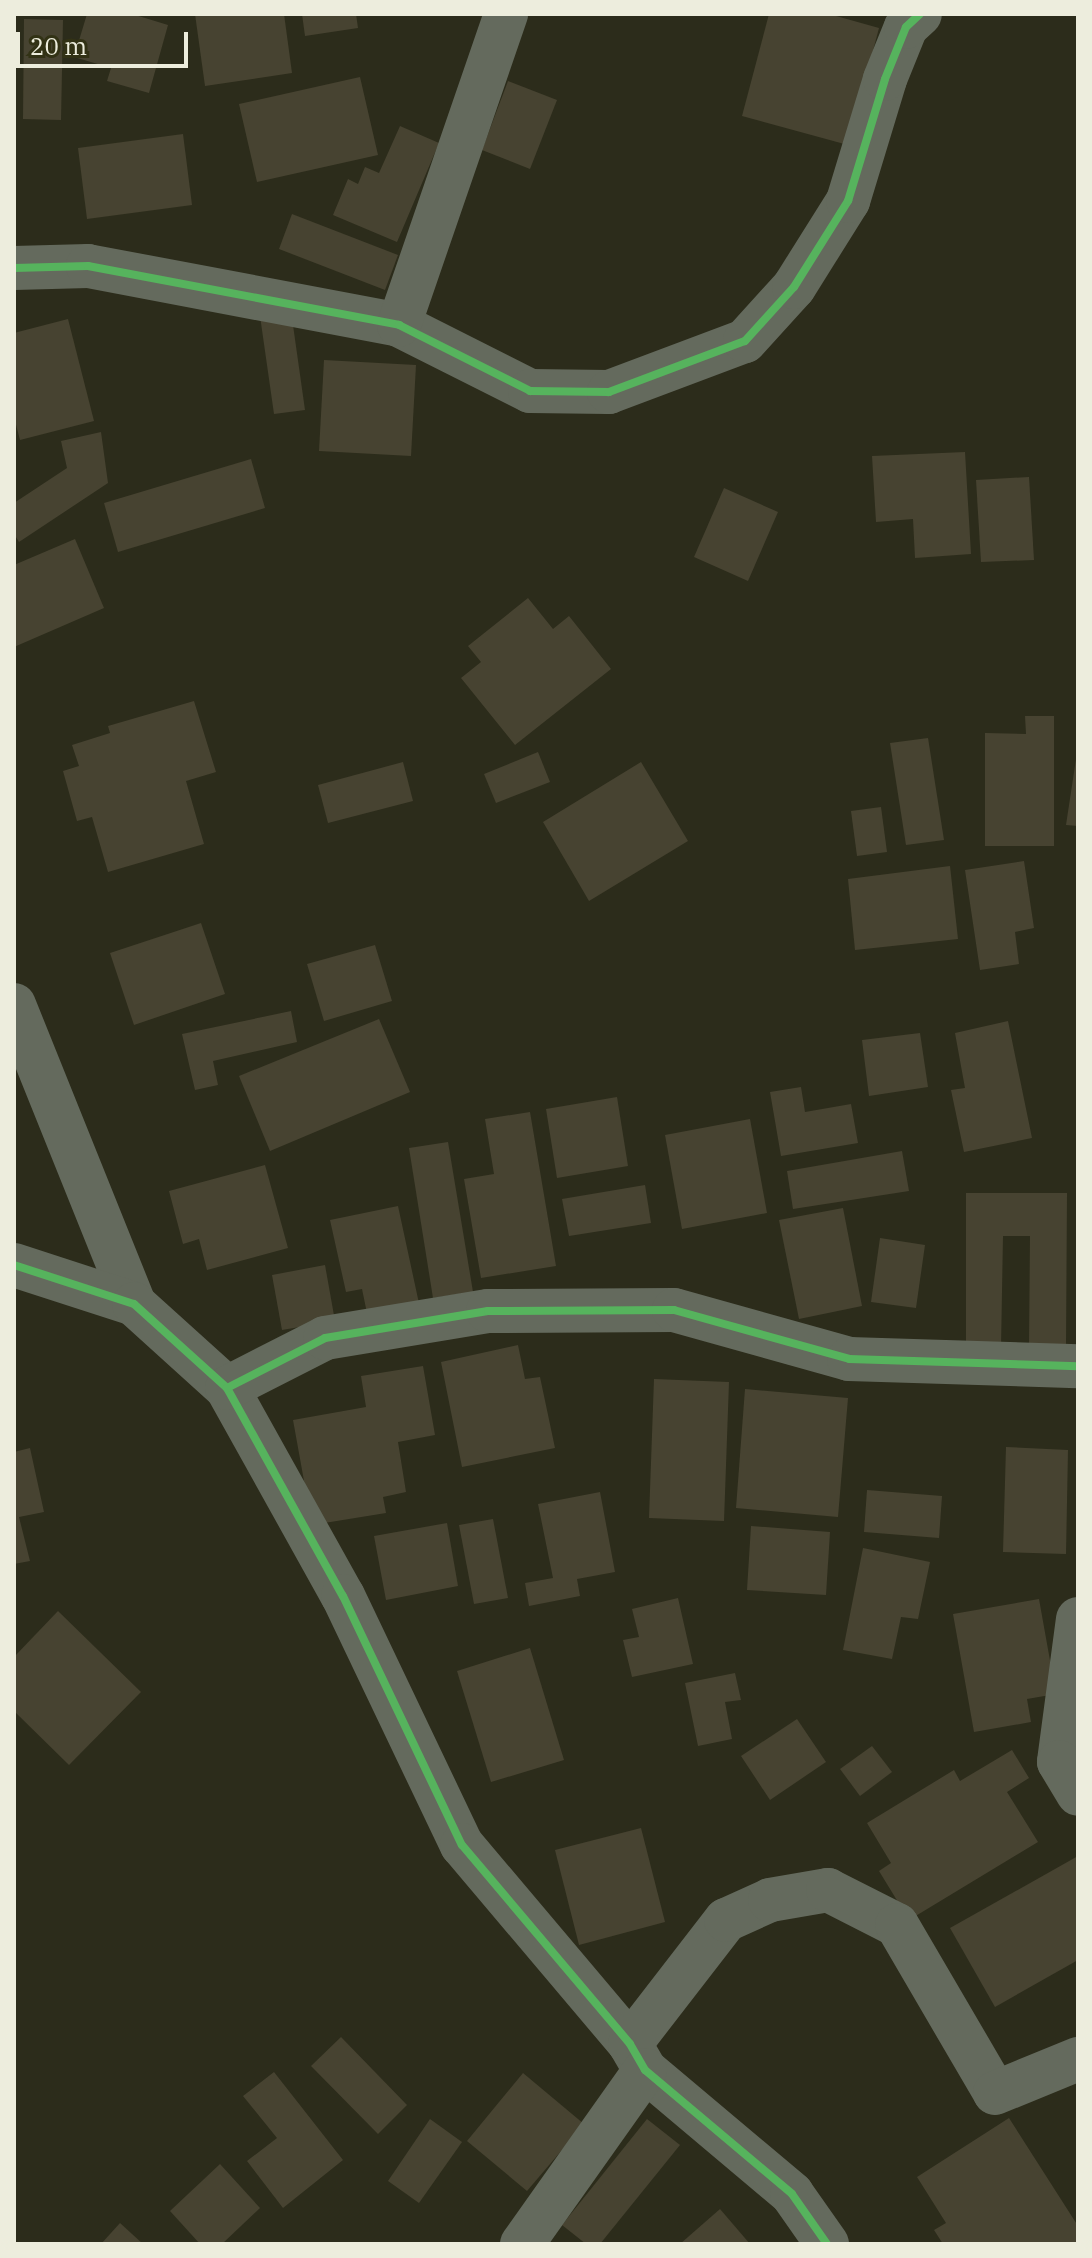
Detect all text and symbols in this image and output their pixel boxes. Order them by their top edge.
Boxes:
scale bar [20,16,192,66]
text: 20 m [30,30,87,62]

